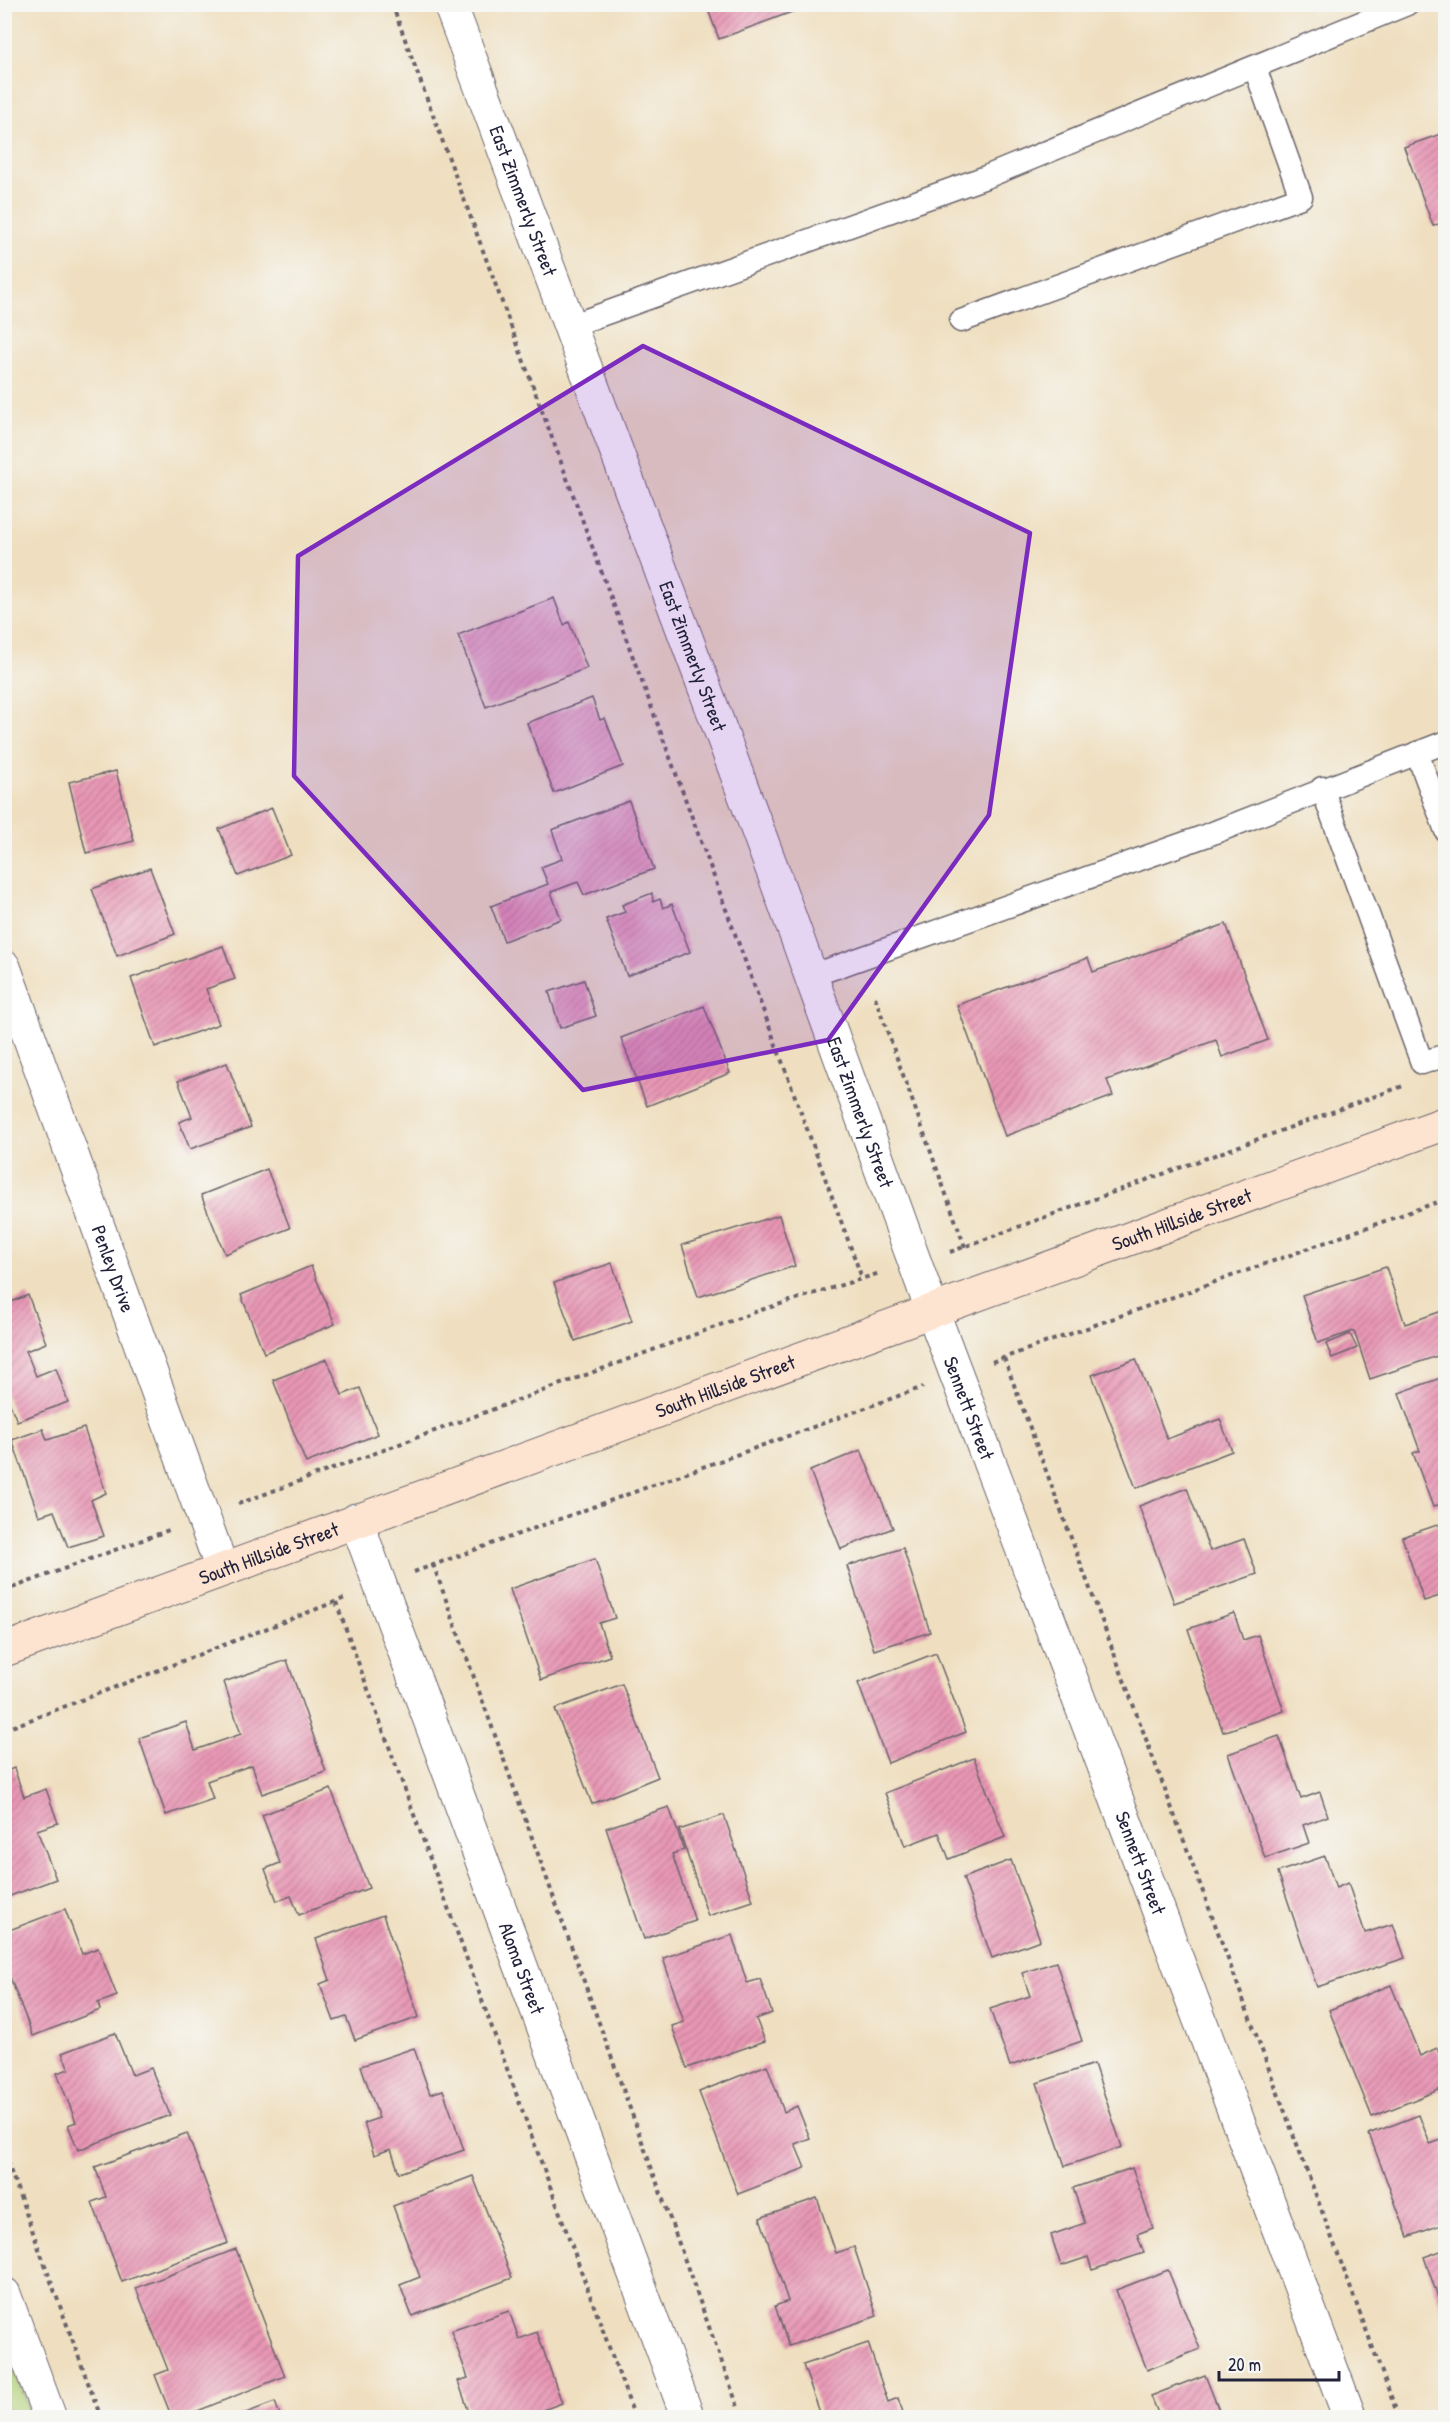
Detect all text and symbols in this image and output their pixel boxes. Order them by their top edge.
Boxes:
street label: East Zimmerly Street [483,122,564,281]
street label: East Zimmerly Street [653,577,734,736]
street label: East Zimmerly Street [821,1033,901,1192]
street label: South Hillside Street [1108,1181,1256,1257]
street label: Penley Drive [86,1221,142,1316]
street label: South Hillside Street [652,1348,800,1424]
street label: Sennett Street [938,1353,1002,1464]
street label: South Hillside Street [195,1514,343,1591]
street label: Sennett Street [1109,1807,1173,1919]
street label: Aloma Street [493,1919,552,2019]
scale bar [1219,2344,1339,2382]
text: 20 m [1228,2352,1261,2377]

